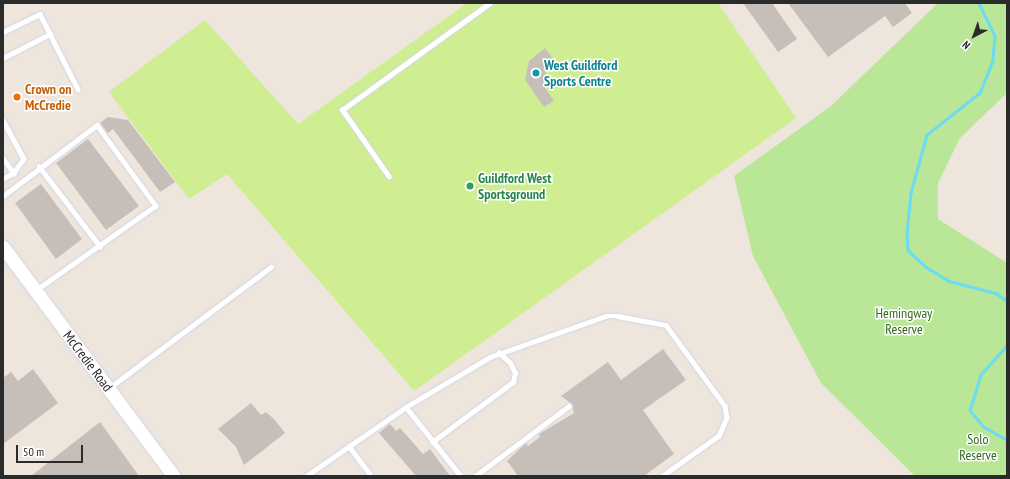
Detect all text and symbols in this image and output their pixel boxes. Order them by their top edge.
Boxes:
north arrow [954,16,994,56]
text: N [959,38,973,52]
place label: West Guildford Sports Centre [544,57,618,90]
marker: West Guildford Sports Centre [531,68,541,78]
place label: Crown on McCredie [25,81,72,114]
marker: Crown on McCredie [12,92,22,102]
place label: Guildford West Sportsground [478,170,552,202]
marker: Guildford West Sportsground [465,181,475,191]
park label: Hemingway Reserve [876,305,932,338]
street label: McCredie Road [60,327,116,395]
park label: Solo Reserve [959,431,997,464]
scale bar [18,437,85,463]
text: 50 m [23,444,44,459]

